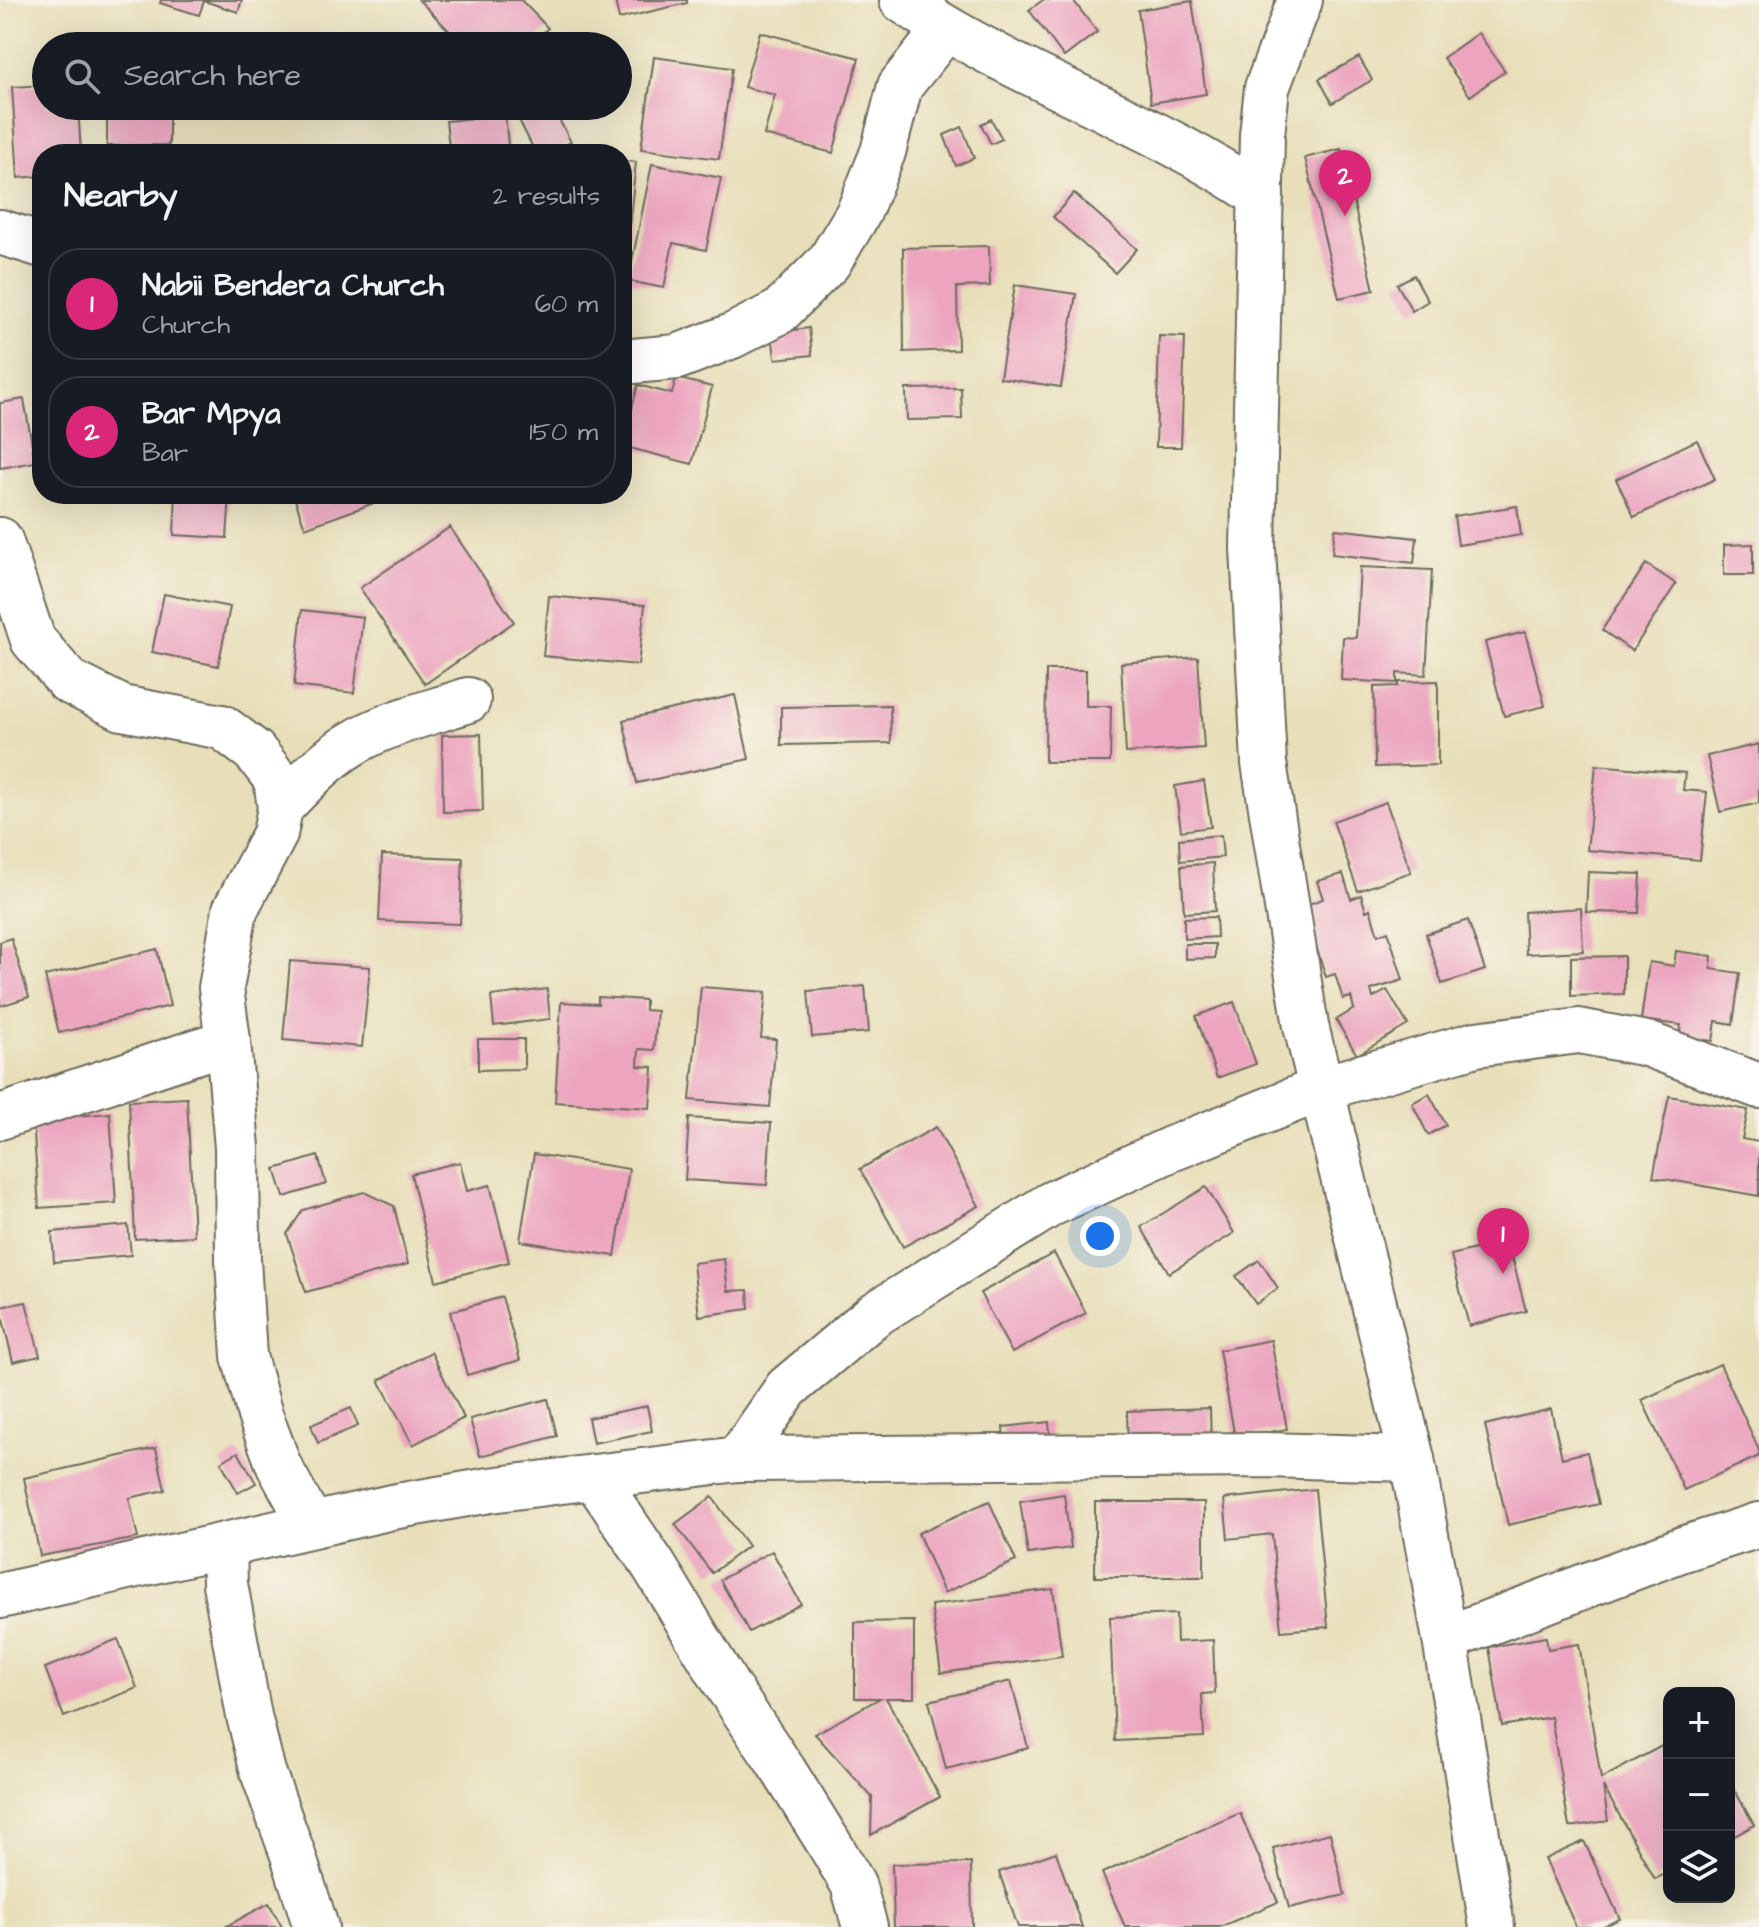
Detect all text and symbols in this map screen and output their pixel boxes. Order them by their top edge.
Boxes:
search box [32,32,632,120]
icon: search [60,54,104,98]
text: Search here [124,55,301,97]
pin: 2 [1319,150,1371,216]
text: Nearby [64,172,178,220]
text: 2 results [492,178,600,214]
text: Nabii Bendera Church [142,265,444,307]
text: 1 [90,286,94,322]
text: 60 m [535,286,598,322]
text: Church [142,307,230,343]
text: Bar Mpya [142,393,280,435]
text: 2 [85,414,99,450]
text: 150 m [529,414,598,450]
text: Bar [142,435,188,471]
pin: 1 [1477,1208,1529,1274]
your location [1080,1216,1120,1256]
map controls [1663,1687,1735,1903]
button: + [1663,1687,1735,1759]
button: − [1663,1759,1735,1831]
button: layers [1663,1831,1735,1903]

